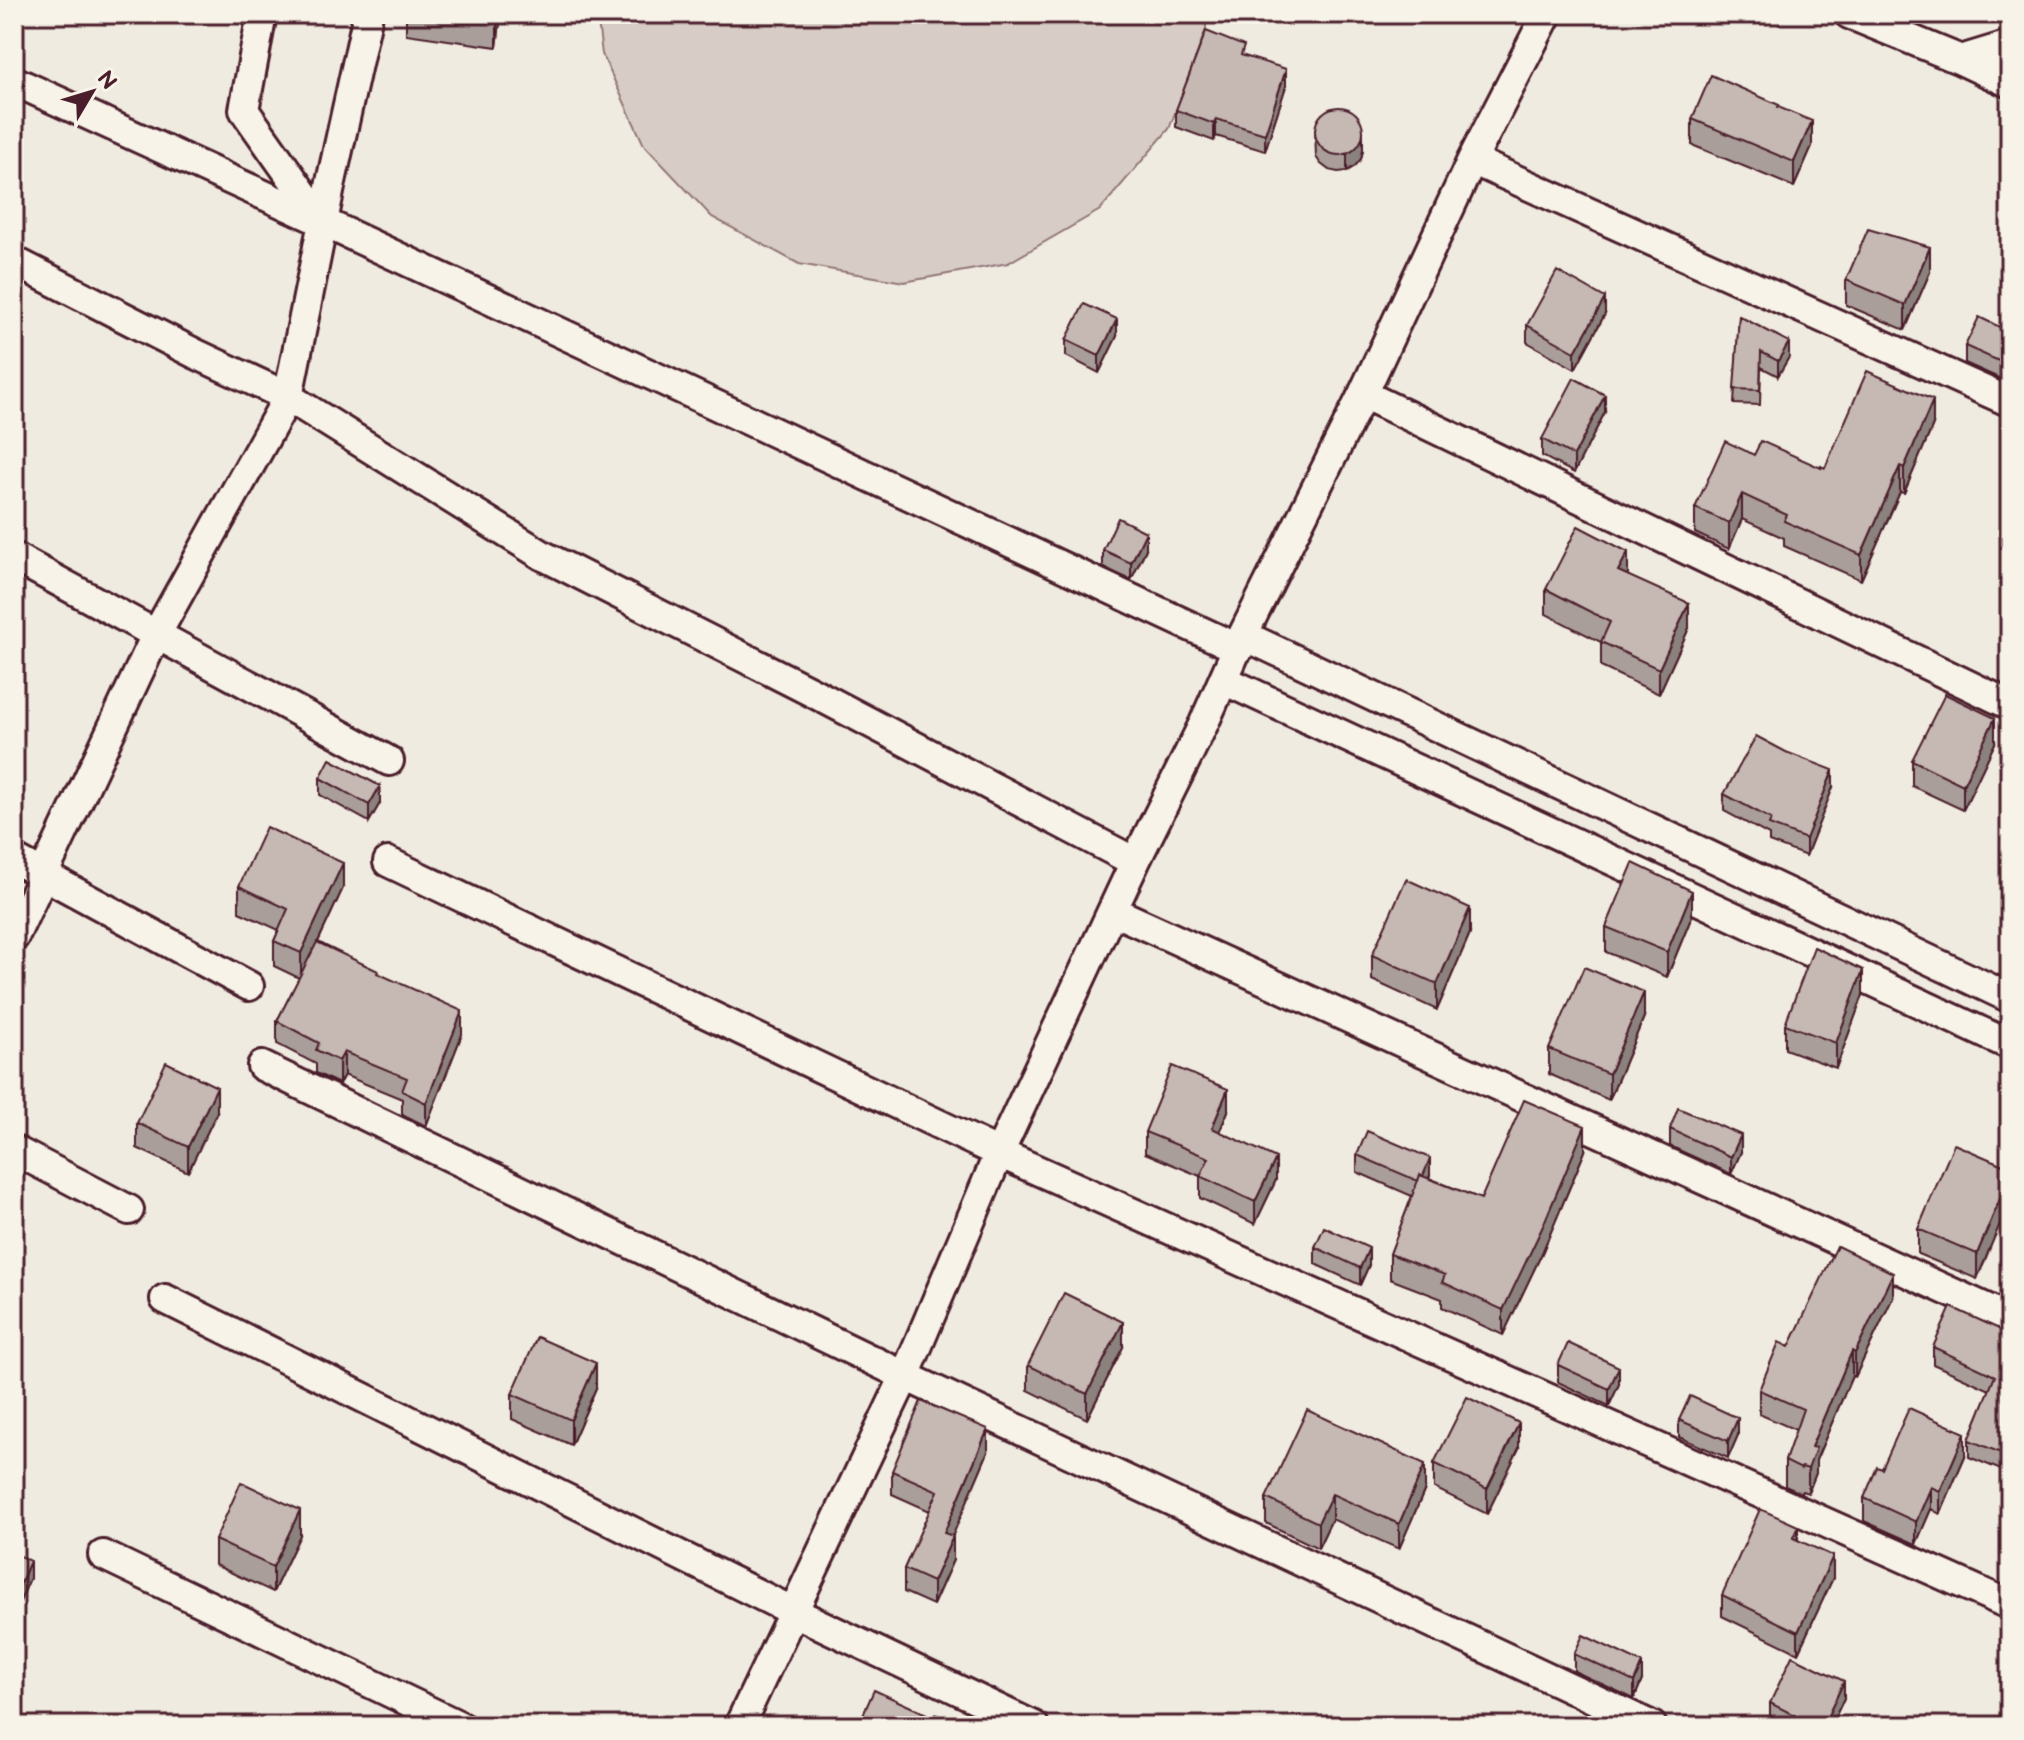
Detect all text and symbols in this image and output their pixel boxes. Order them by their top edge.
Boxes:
north arrow [52,52,132,132]
text: N [91,66,122,95]

